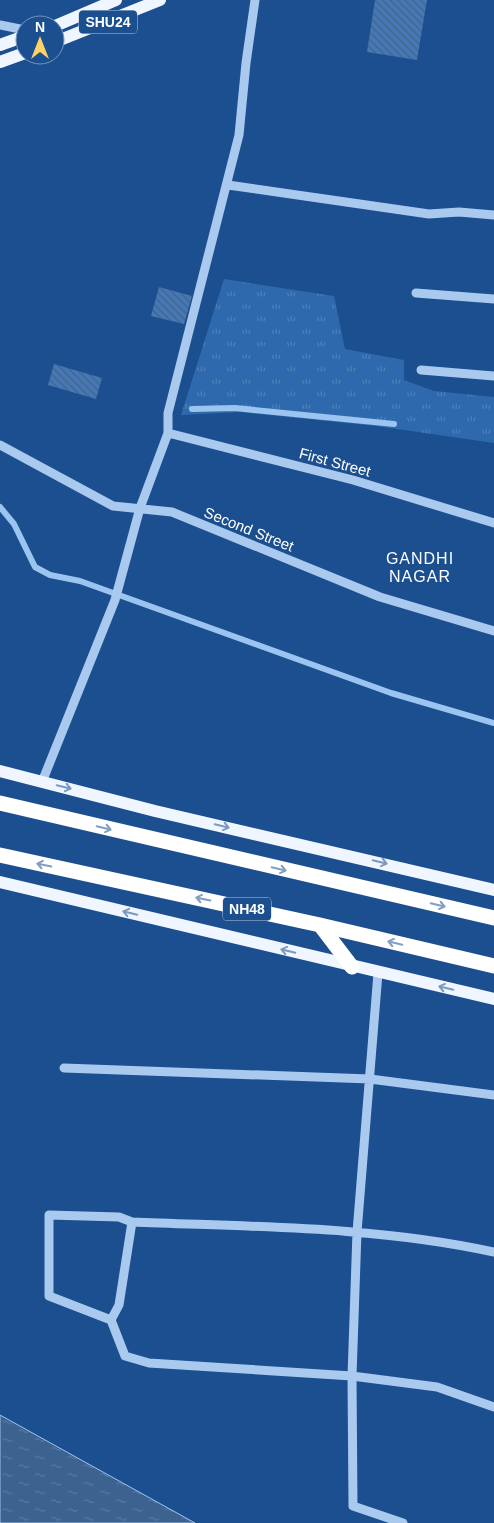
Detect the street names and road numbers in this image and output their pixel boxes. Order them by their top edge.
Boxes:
road number: SHU24 [79,11,137,34]
street label: First Street [297,444,373,480]
street label: Second Street [202,503,297,555]
road number: NH48 [223,898,271,921]

